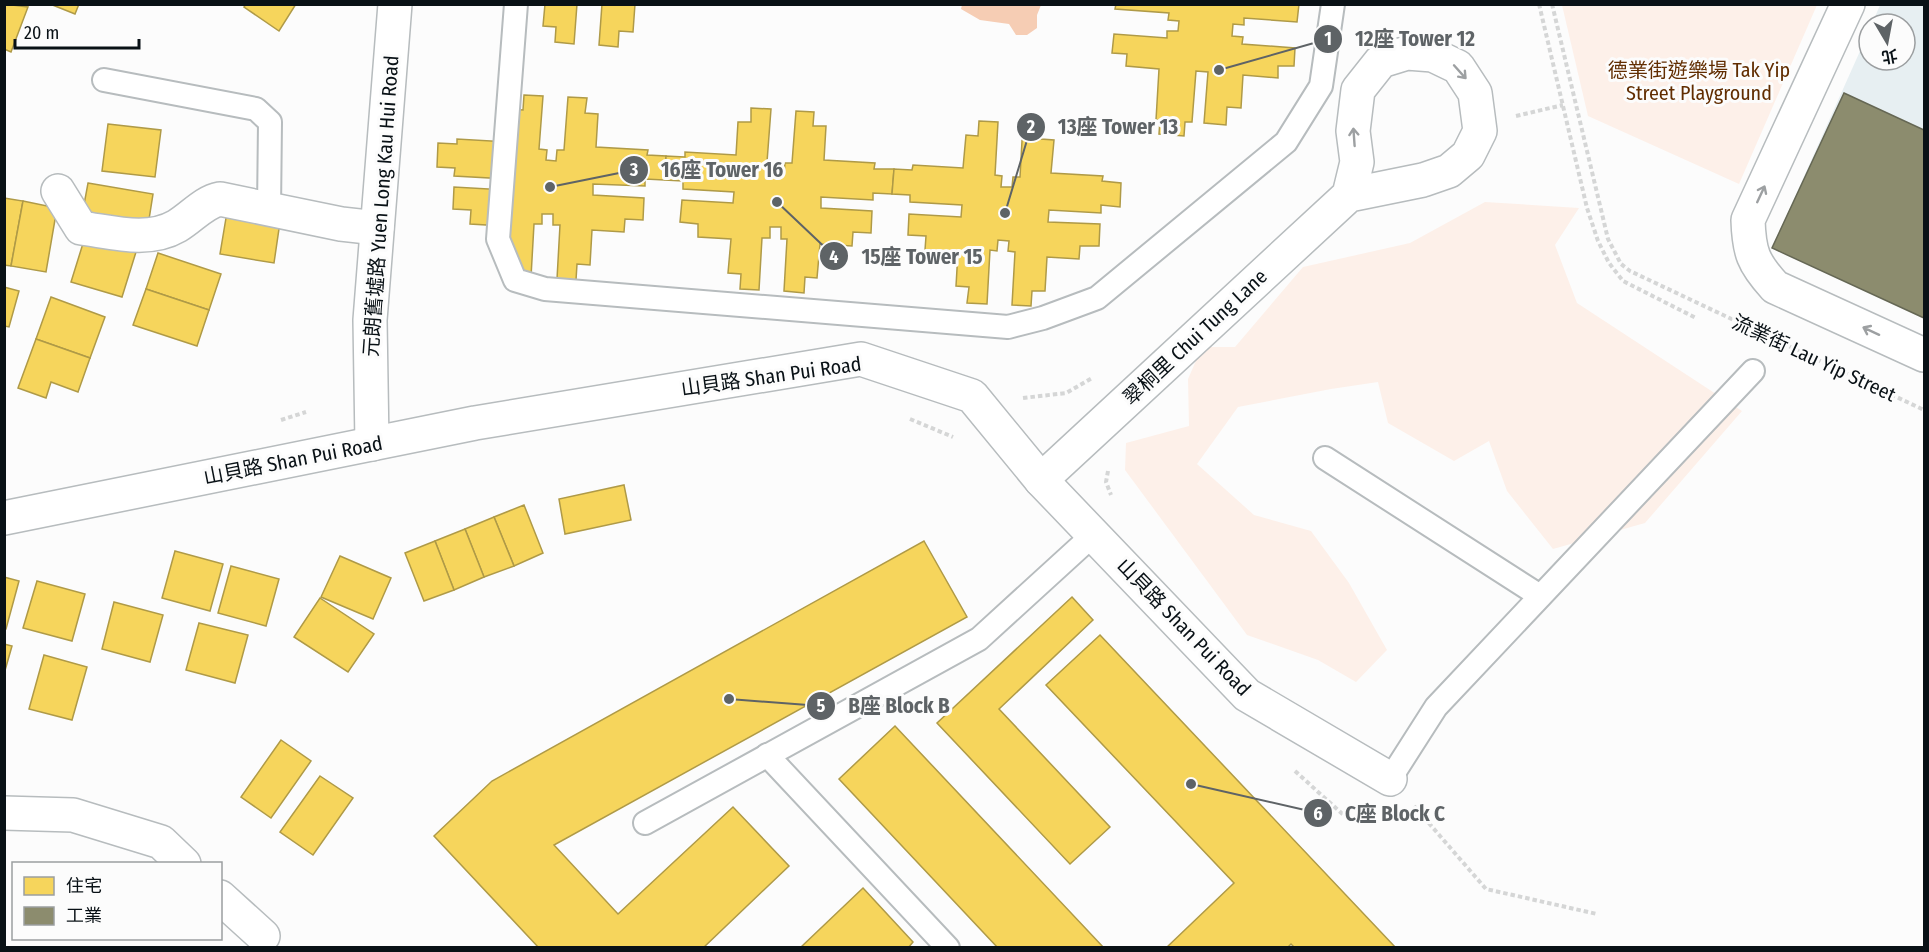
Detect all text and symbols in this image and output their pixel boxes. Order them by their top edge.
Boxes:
scale bar [15,12,140,50]
north arrow [1857,12,1917,72]
callout: 12座 Tower 12 [1313,19,1487,58]
text: 20 m [24,22,59,44]
text: 12座 Tower 12 [1355,26,1475,52]
text: 1 [1324,28,1332,50]
text: 北 [1880,46,1899,67]
street label: 元朗舊墟路 Yuen Long Kau Hui Road [358,55,404,357]
park label: 德業街遊樂場 Tak Yip Street Playground [1608,58,1790,105]
one-way arrow [1453,65,1467,80]
callout: 13座 Tower 13 [1016,107,1191,146]
text: 13座 Tower 13 [1058,114,1178,140]
text: 2 [1026,116,1035,138]
one-way arrow [1349,128,1360,148]
callout: 16座 Tower 16 [619,150,796,189]
text: 16座 Tower 16 [661,157,783,183]
text: 3 [629,159,639,181]
one-way arrow [1755,185,1767,203]
callout: 15座 Tower 15 [819,237,995,276]
text: 15座 Tower 15 [861,244,983,270]
text: 4 [829,246,839,268]
street label: 翠桐里 Chui Tung Lane [1118,264,1272,410]
street label: 流業街 Lau Yip Street [1728,310,1900,407]
one-way arrow [1863,325,1881,336]
street label: 山貝路 Shan Pui Road [679,351,863,401]
street label: 山貝路 Shan Pui Road [201,431,385,489]
street label: 山貝路 Shan Pui Road [1112,553,1256,701]
callout: B座 Block B [806,686,962,725]
text: B座 Block B [848,693,950,719]
text: 5 [817,695,826,717]
callout: C座 Block C [1303,794,1457,833]
text: C座 Block C [1345,801,1445,827]
text: 6 [1313,803,1323,825]
legend [12,862,222,940]
text: 住宅 [66,875,102,897]
text: 工業 [66,905,102,927]

